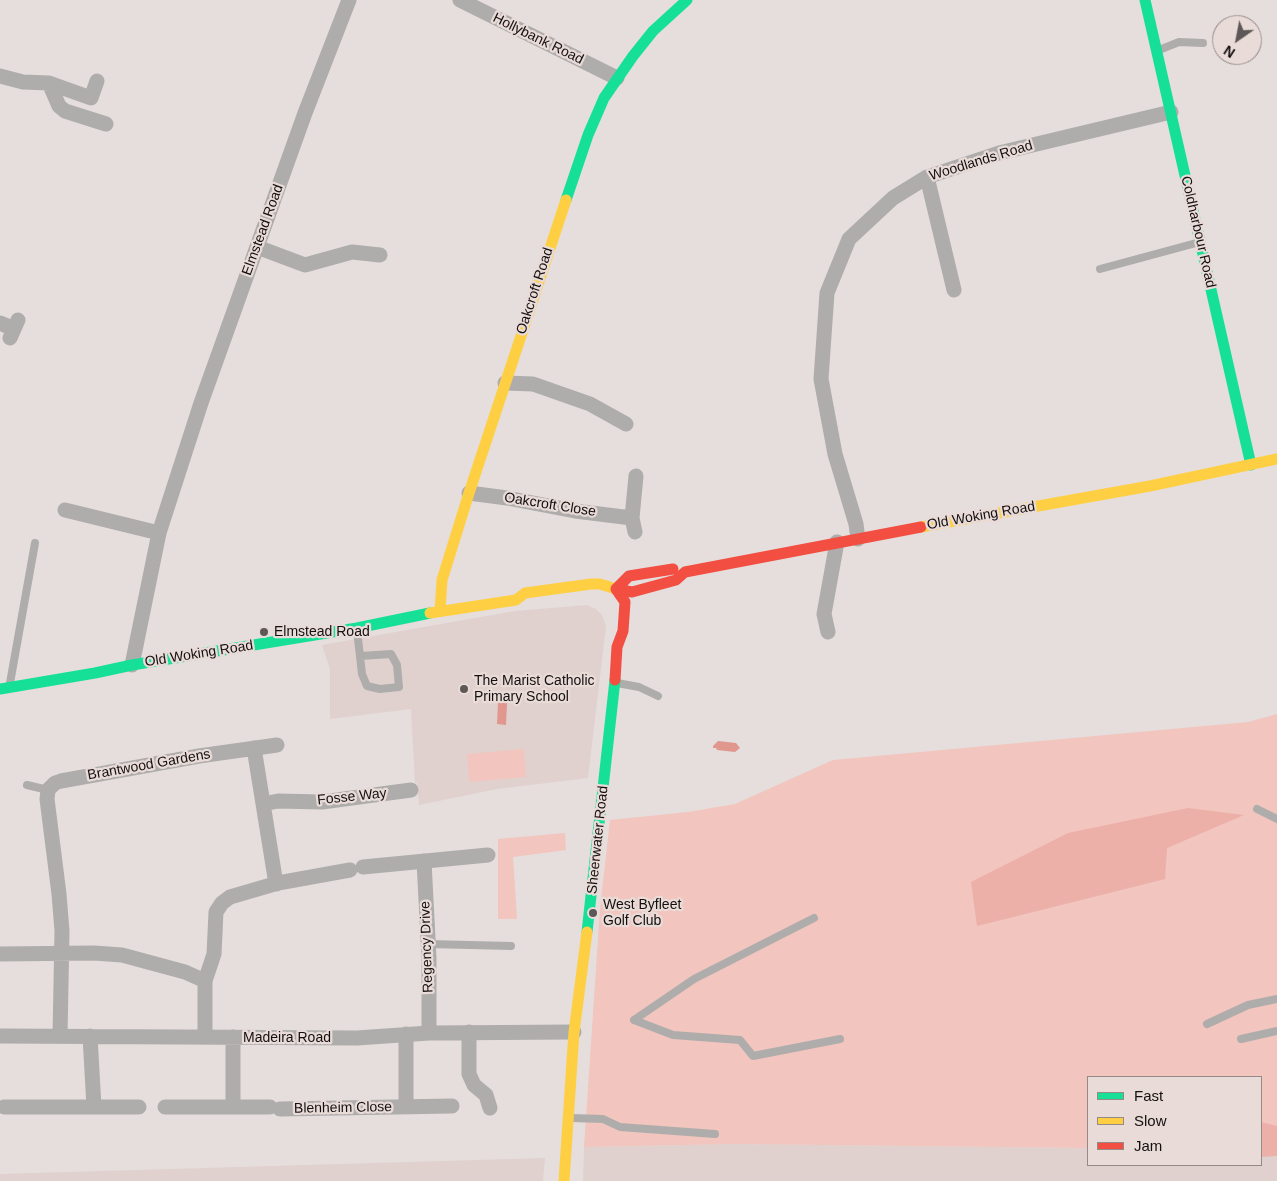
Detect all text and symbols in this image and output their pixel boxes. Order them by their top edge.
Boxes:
street label: Hollybank Road [490,10,586,68]
north arrow [1212,15,1262,65]
text: N [1221,42,1238,61]
street label: Woodlands Road [927,137,1035,185]
street label: Coldharbour Road [1177,174,1219,290]
street label: Elmstead Road [239,182,287,278]
street label: Oakcroft Road [513,245,557,337]
street label: Oakcroft Close [503,489,597,521]
street label: Old Woking Road [926,498,1036,534]
place label: Elmstead Road [274,624,370,640]
marker: Elmstead Road [258,626,270,638]
street label: Old Woking Road [144,637,254,671]
place label: The Marist Catholic Primary School [474,673,595,706]
marker: The Marist Catholic Primary School [458,683,470,695]
street label: Brantwood Gardens [86,746,212,784]
street label: Fosse Way [317,785,387,809]
street label: Sheerwater Road [584,785,612,895]
place label: West Byfleet Golf Club [603,897,681,930]
street label: Regency Drive [417,901,437,993]
marker: West Byfleet Golf Club [587,907,599,919]
street label: Madeira Road [243,1030,331,1046]
legend [1087,1076,1262,1166]
text: Fast [1134,1087,1163,1104]
street label: Blenheim Close [294,1099,392,1117]
text: Slow [1134,1112,1167,1129]
text: Jam [1134,1137,1162,1154]

